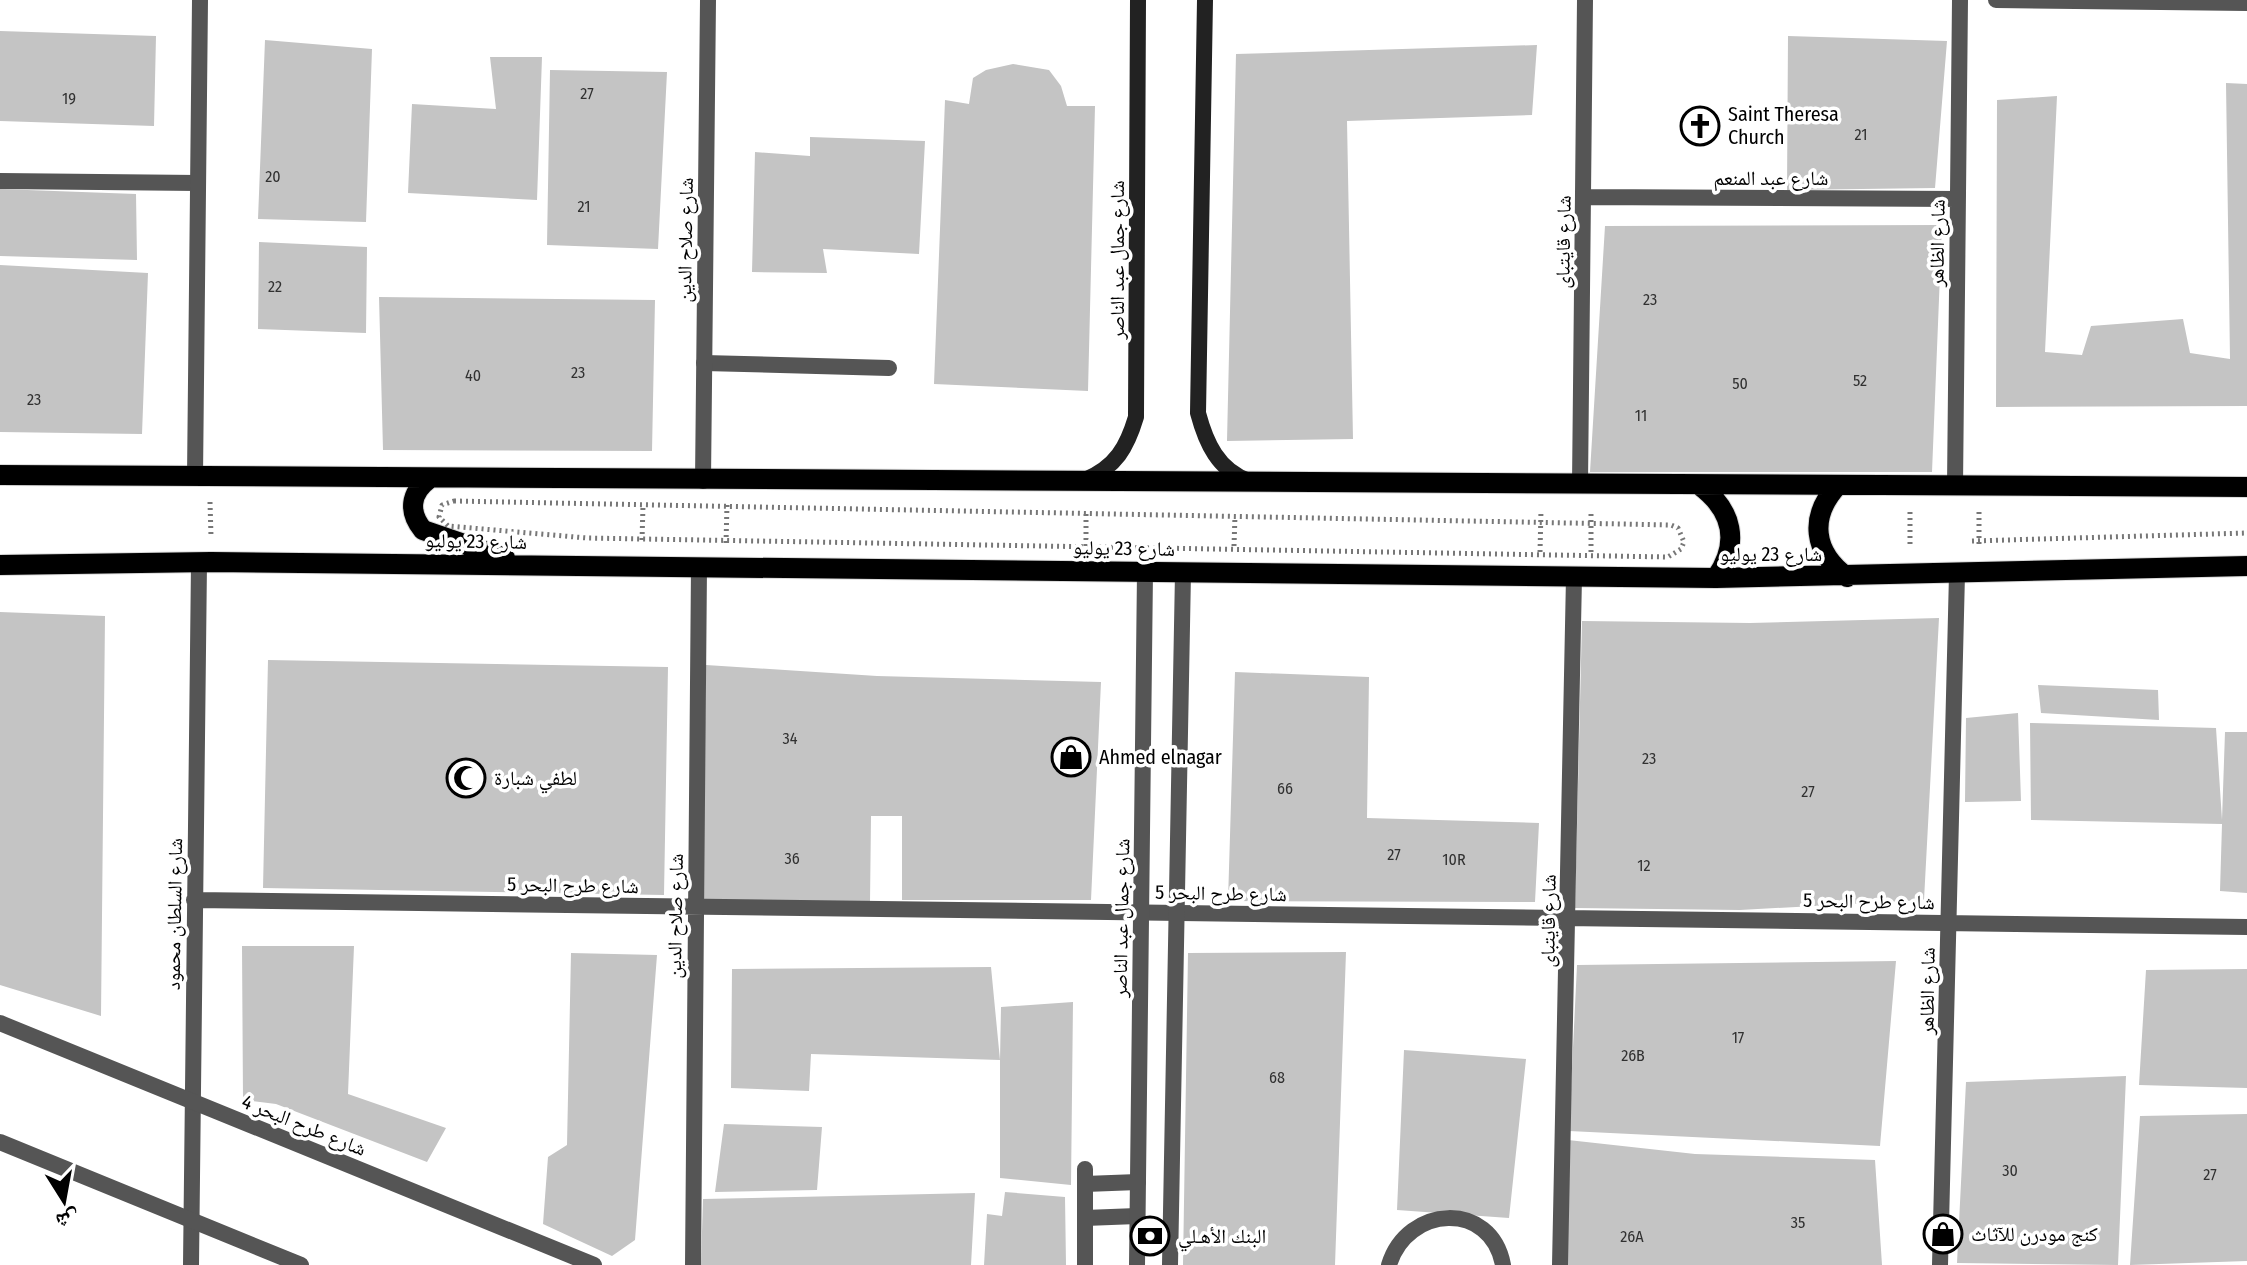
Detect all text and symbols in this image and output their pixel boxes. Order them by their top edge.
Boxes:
house number: 27 [580,84,594,103]
house number: 19 [62,89,76,108]
place label: Saint Theresa Church [1728,102,1839,149]
church icon: Saint Theresa Church [1679,105,1721,147]
house number: 21 [1855,125,1867,144]
street label: شارع عبد المنعم [1714,166,1828,192]
house number: 20 [265,167,281,186]
street label: شارع صلاح الدين [672,177,699,303]
street label: شارع جمال عبد الناصر [1105,180,1130,341]
street label: شارع قايتباى [1550,195,1577,289]
house number: 21 [578,197,590,216]
street label: شارع الظاهر [1924,199,1951,288]
house number: 22 [268,277,282,296]
house number: 23 [1643,290,1657,309]
house number: 23 [571,363,585,382]
house number: 40 [465,366,481,385]
house number: 52 [1853,371,1867,390]
house number: 50 [1732,374,1748,393]
house number: 23 [27,390,41,409]
house number: 11 [1635,406,1647,425]
street label: شارع 23 يوليو [425,528,527,555]
street label: شارع 23 يوليو [1073,535,1175,562]
street label: شارع 23 يوليو [1720,542,1822,567]
house number: 34 [783,729,798,748]
shop icon: Ahmed elnagar [1050,736,1092,778]
place label: Ahmed elnagar [1099,745,1222,769]
house number: 23 [1642,749,1656,768]
mosque icon: لطفي شبارة [445,757,487,799]
place label: لطفي شبارة [494,766,577,794]
house number: 66 [1277,779,1293,798]
house number: 27 [1801,782,1815,801]
street label: شارع السلطان محمود [161,838,188,990]
street label: شارع جمال عبد الناصر [1108,838,1135,999]
house number: 27 [1387,845,1401,864]
house number: 36 [784,849,800,868]
house number: 10R [1442,850,1466,869]
street label: شارع صلاح الدين [662,853,689,979]
house number: 12 [1637,856,1651,875]
street label: شارع طرح البحر 5 [507,872,639,899]
street label: شارع قايتباى [1535,874,1562,968]
street label: شارع طرح البحر 5 [1155,880,1287,907]
street label: شارع طرح البحر 5 [1803,888,1935,915]
street label: شارع الظاهر [1914,947,1941,1036]
house number: 17 [1732,1028,1745,1047]
house number: 26B [1621,1046,1645,1065]
house number: 68 [1269,1068,1285,1087]
street label: شارع طرح البحر 4 [238,1089,370,1162]
north arrow [24,1161,104,1241]
house number: 30 [2002,1161,2018,1180]
house number: 27 [2203,1165,2217,1184]
text: ش [54,1205,82,1236]
house number: 35 [1791,1213,1805,1232]
shop icon: كنج مودرن للآثاث [1922,1213,1964,1255]
bank icon: البنك الأهـلي [1129,1215,1171,1257]
place label: كنج مودرن للآثاث [1971,1222,2098,1247]
place label: البنك الأهـلي [1178,1224,1266,1252]
house number: 26A [1620,1227,1644,1246]

